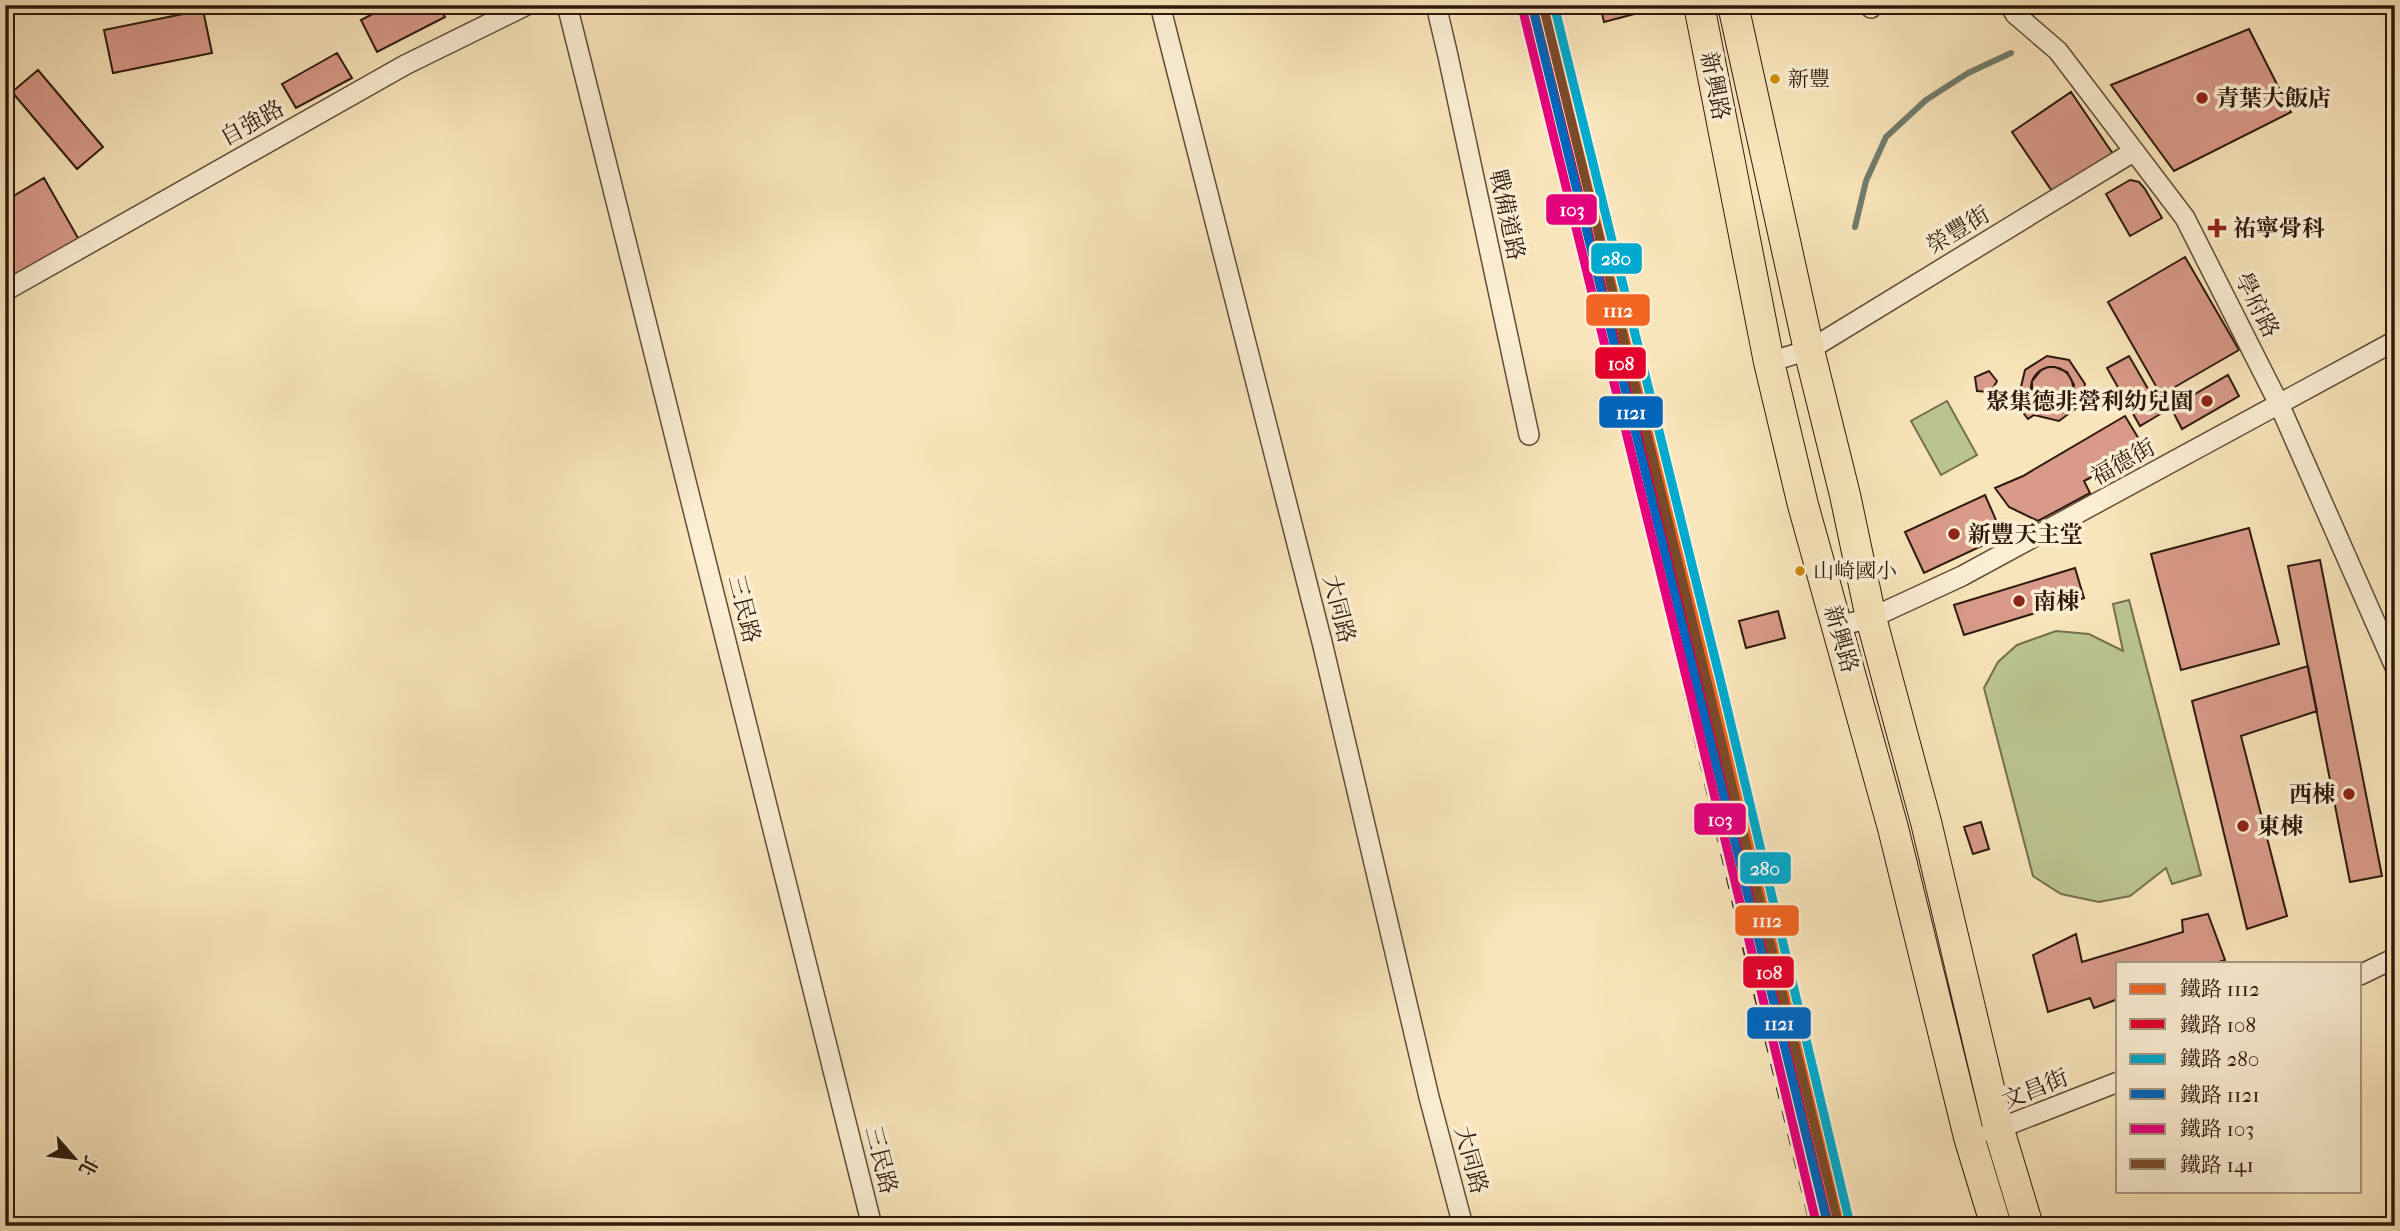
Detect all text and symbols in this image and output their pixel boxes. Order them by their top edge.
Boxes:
street label: 新興路 [1695,50,1735,122]
place label: 新豐 [1788,67,1830,91]
marker: 新豐 [1768,72,1782,86]
place label: 青葉大飯店 [2216,85,2331,112]
marker: 青葉大飯店 [2194,90,2210,106]
street label: 自強路 [215,94,289,152]
street label: 戰備道路 [1484,167,1530,263]
line badge: 103 [1545,193,1598,226]
text: 103 [1560,199,1584,221]
street label: 榮豐街 [1921,201,1995,259]
place label: 祐寧骨科 [2233,215,2325,242]
marker: 祐寧骨科 [2207,218,2227,238]
line badge: 280 [1590,242,1643,275]
text: 280 [1601,248,1631,270]
street label: 學府路 [2229,268,2285,342]
line badge: 1112 [1585,293,1651,327]
text: 1112 [1603,300,1633,322]
line badge: 108 [1594,346,1647,380]
text: 108 [1608,353,1634,375]
place label: 聚集德非營利幼兒園 [1986,388,2193,415]
marker: 聚集德非營利幼兒園 [2199,393,2215,409]
line badge: 1121 [1598,395,1664,429]
text: 1121 [1616,402,1646,424]
street label: 福德街 [2086,433,2160,491]
place label: 新豐天主堂 [1968,521,2083,548]
marker: 新豐天主堂 [1946,526,1962,542]
place label: 山崎國小 [1813,559,1897,583]
marker: 山崎國小 [1793,564,1807,578]
street label: 三民路 [723,572,765,646]
street label: 大同路 [1318,572,1360,646]
place label: 南棟 [2033,588,2079,615]
marker: 南棟 [2011,593,2027,609]
street label: 新興路 [1819,602,1863,676]
place label: 西棟 [2289,781,2335,808]
marker: 西棟 [2341,786,2357,802]
line badge: 103 [1693,802,1747,836]
text: 103 [1708,809,1732,831]
place label: 東棟 [2257,813,2303,840]
marker: 東棟 [2235,818,2251,834]
line badge: 280 [1739,851,1792,885]
text: 280 [1750,858,1780,880]
line badge: 1112 [1734,904,1800,937]
text: 1112 [1752,910,1782,932]
line badge: 108 [1742,955,1795,989]
text: 108 [1756,962,1782,984]
legend [2116,962,2362,1192]
text: 鐵路 1112 [2180,977,2260,1001]
line badge: 1121 [1746,1006,1812,1040]
text: 1121 [1764,1013,1794,1035]
text: 鐵路 108 [2180,1013,2256,1037]
text: 鐵路 280 [2180,1047,2259,1071]
street label: 文昌街 [1998,1064,2072,1114]
text: 鐵路 1121 [2180,1083,2260,1107]
text: 鐵路 103 [2180,1117,2254,1141]
north arrow [38,1122,108,1192]
street label: 三民路 [860,1123,902,1197]
street label: 大同路 [1449,1123,1493,1197]
text: 北 [74,1152,102,1179]
text: 鐵路 141 [2180,1153,2254,1177]

